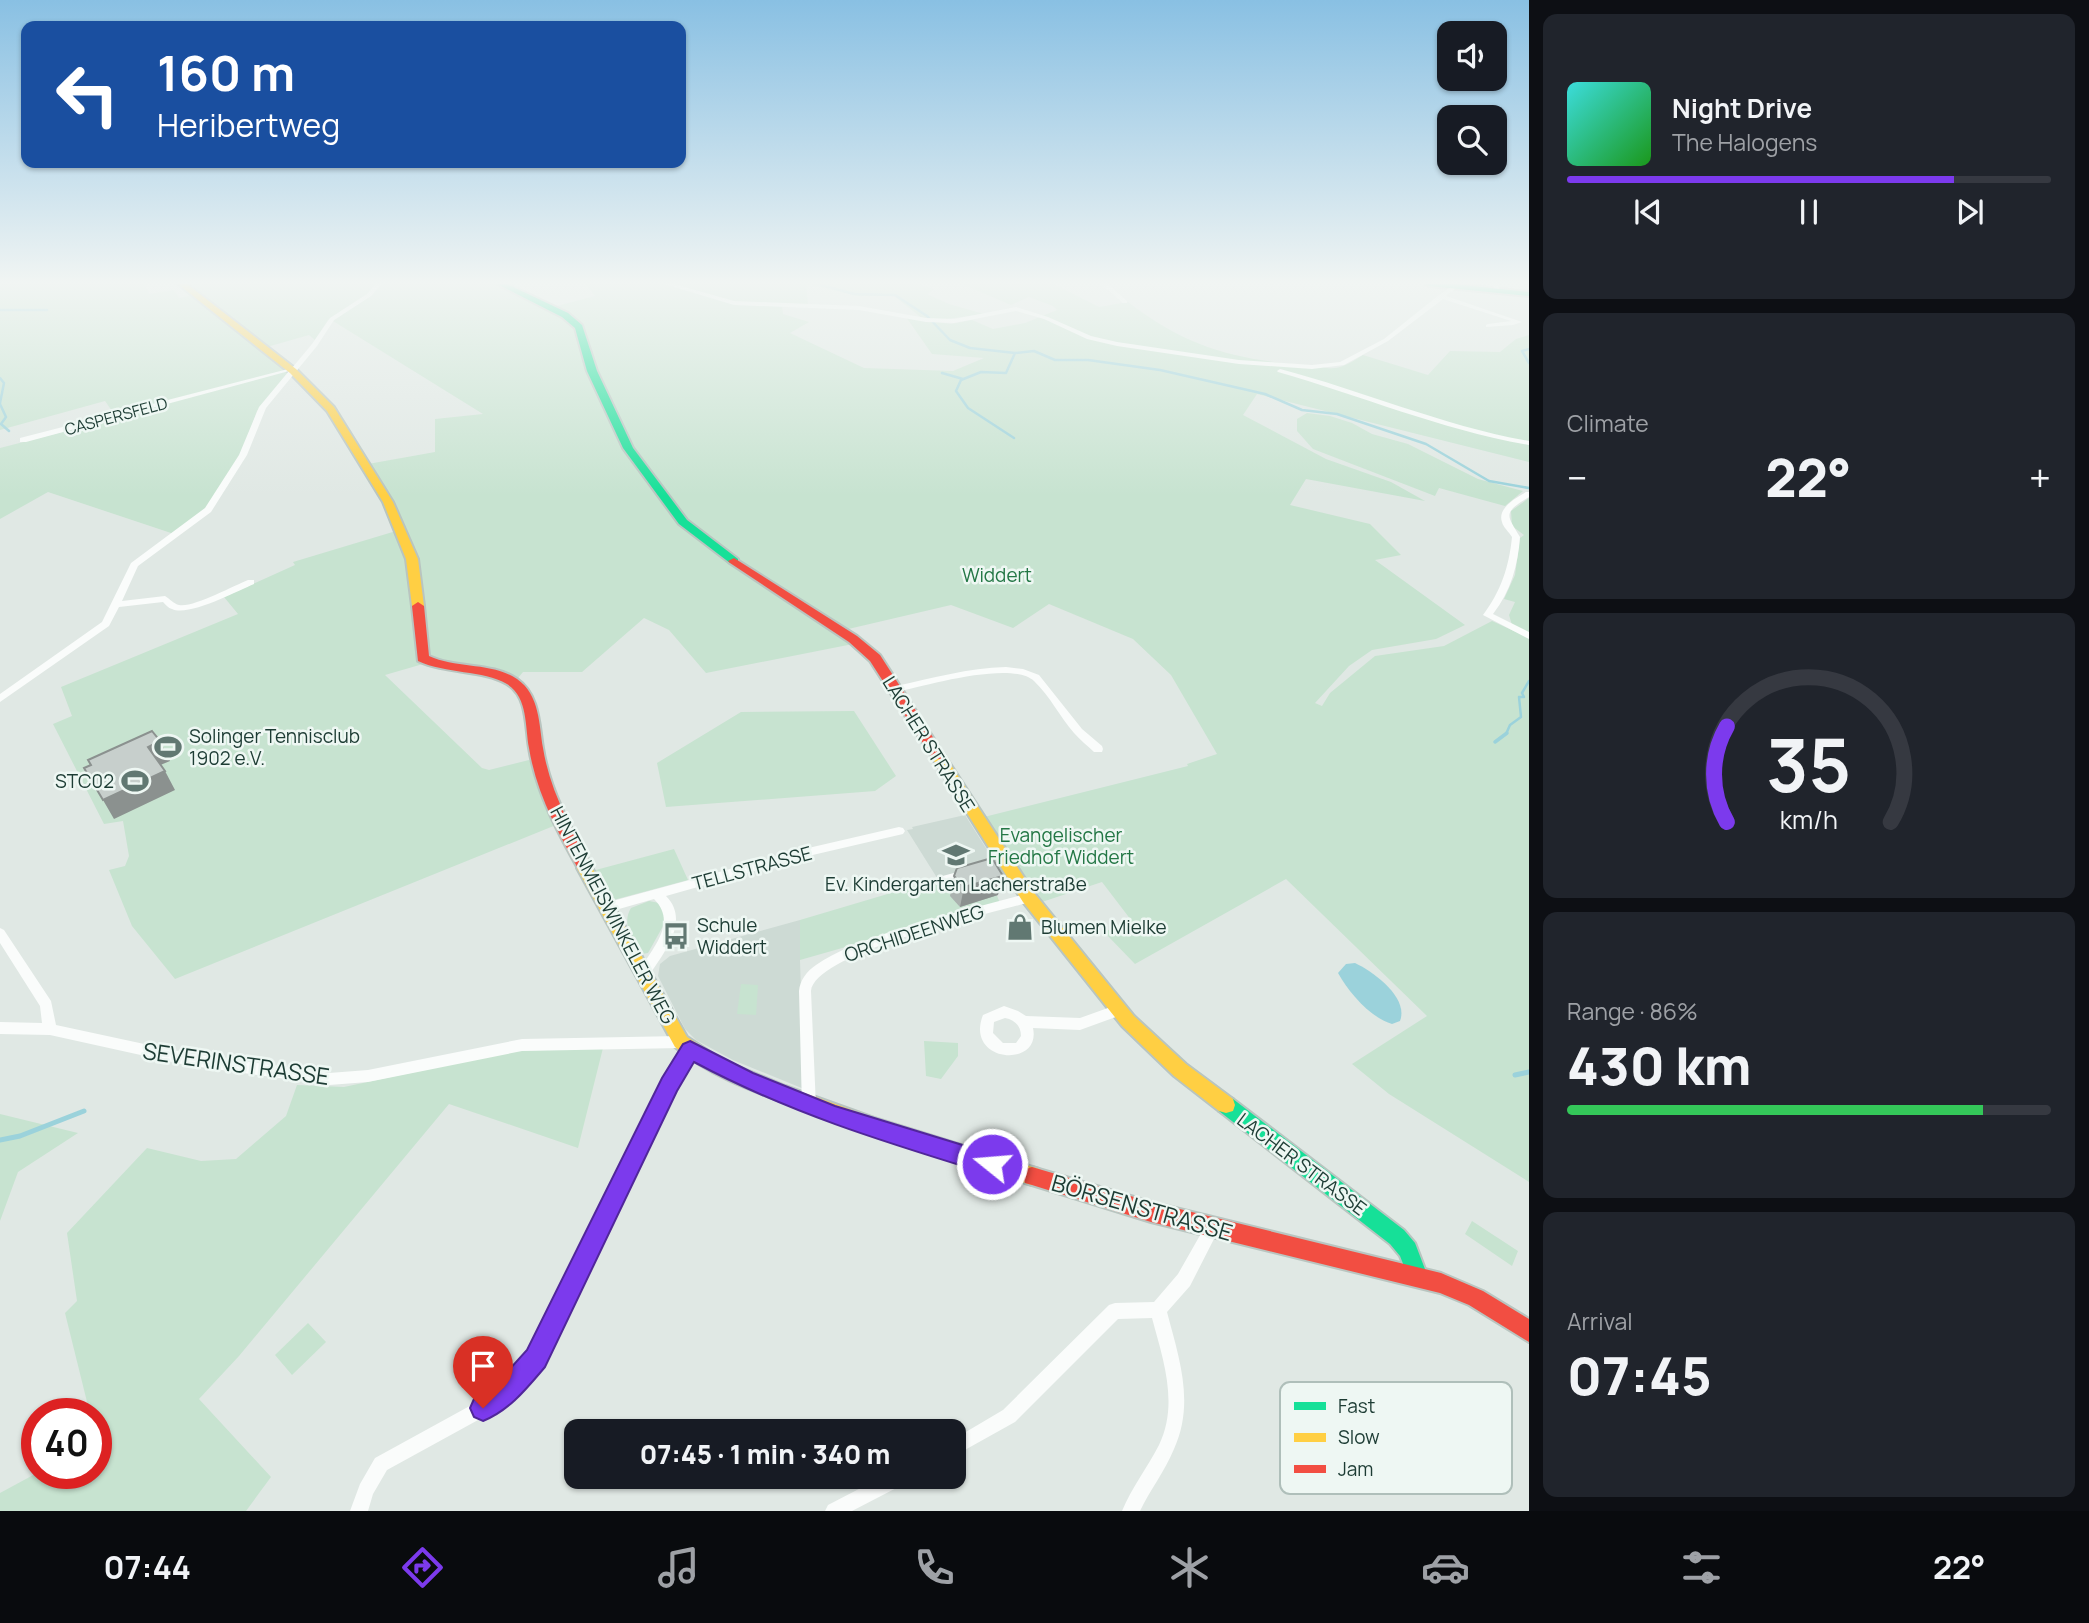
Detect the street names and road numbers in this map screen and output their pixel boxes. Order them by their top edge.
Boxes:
street label: CASPERSFELD [62,392,170,440]
street label: LACHER STRASSE [877,671,981,817]
street label: HINTENMEISWINKELER WEG [544,802,682,1028]
street label: TELLSTRASSE [689,840,815,896]
street label: ORCHIDEENWEG [841,898,987,968]
street label: SEVERINSTRASSE [141,1034,332,1092]
street label: LACHER STRASSE [1232,1107,1372,1221]
street label: BÖRSENSTRASSE [1048,1166,1236,1248]

